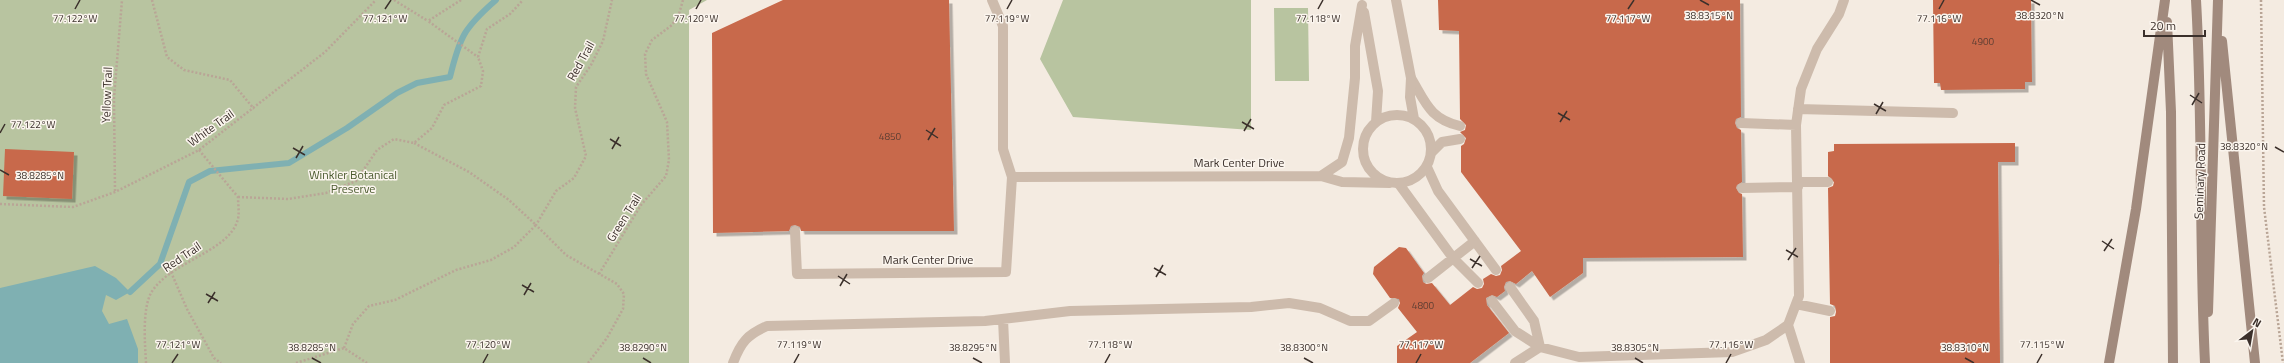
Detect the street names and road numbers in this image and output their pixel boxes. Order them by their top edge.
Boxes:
street label: Red Trail [562,37,599,84]
street label: Yellow Trail [96,67,117,123]
street label: White Trail [183,104,238,151]
street label: Seminary Road [2189,143,2210,219]
street label: Mark Center Drive [1194,153,1284,172]
street label: Green Trail [601,190,646,245]
street label: Red Trail [159,237,205,277]
street label: Mark Center Drive [883,250,973,269]

